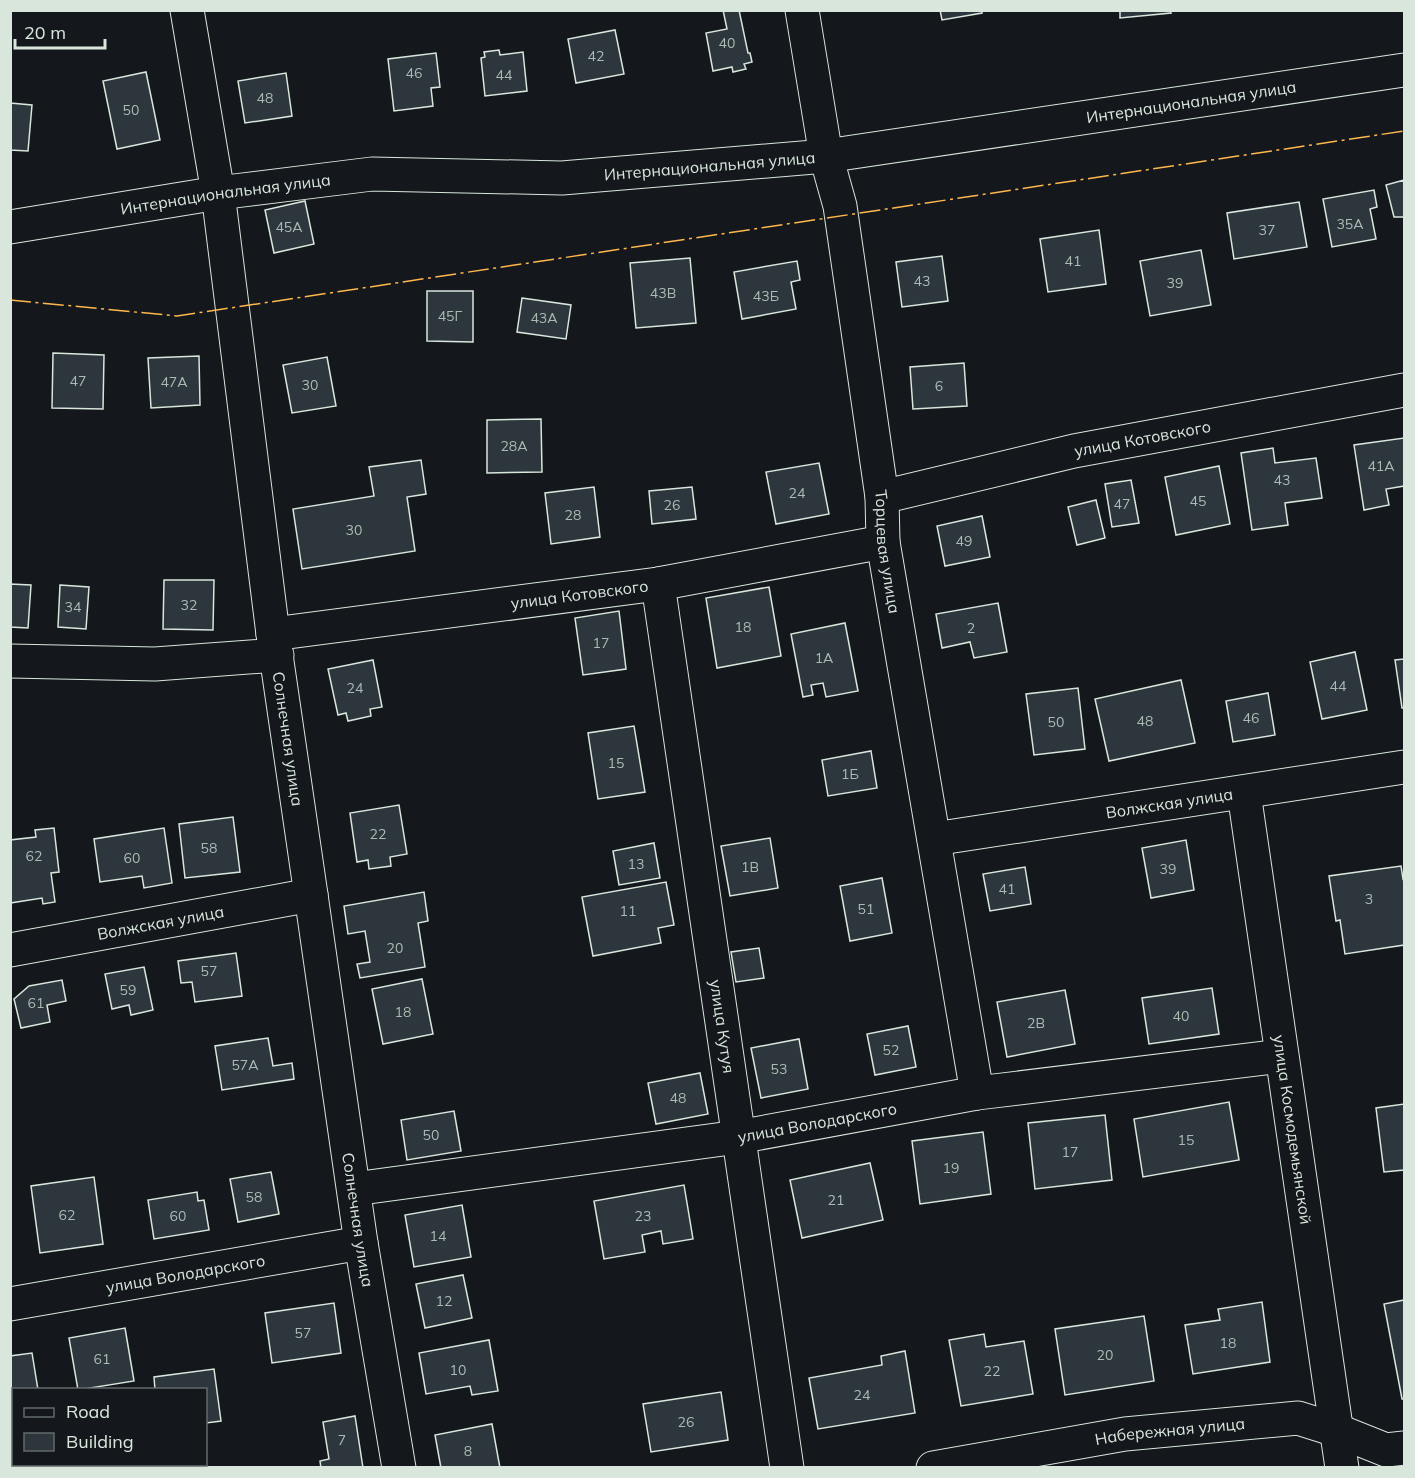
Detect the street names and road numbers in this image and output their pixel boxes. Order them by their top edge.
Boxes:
street label: Интернациональная улица [1085,76,1297,127]
street label: Интернациональная улица [603,147,816,184]
street label: Интернациональная улица [119,169,332,219]
street label: улица Котовского [1072,416,1212,461]
street label: Торцевая улица [871,488,905,615]
street label: улица Котовского [509,575,649,613]
street label: Солнечная улица [269,670,308,808]
street label: Волжская улица [1104,783,1234,823]
street label: Волжская улица [96,901,226,944]
street label: улица Кутуя [706,978,739,1075]
street label: улица Космодемьянской [1269,1034,1316,1225]
street label: улица Володарского [736,1098,898,1147]
street label: Солнечная улица [338,1151,378,1289]
street label: улица Володарского [104,1250,267,1297]
street label: Набережная улица [1093,1413,1246,1449]

